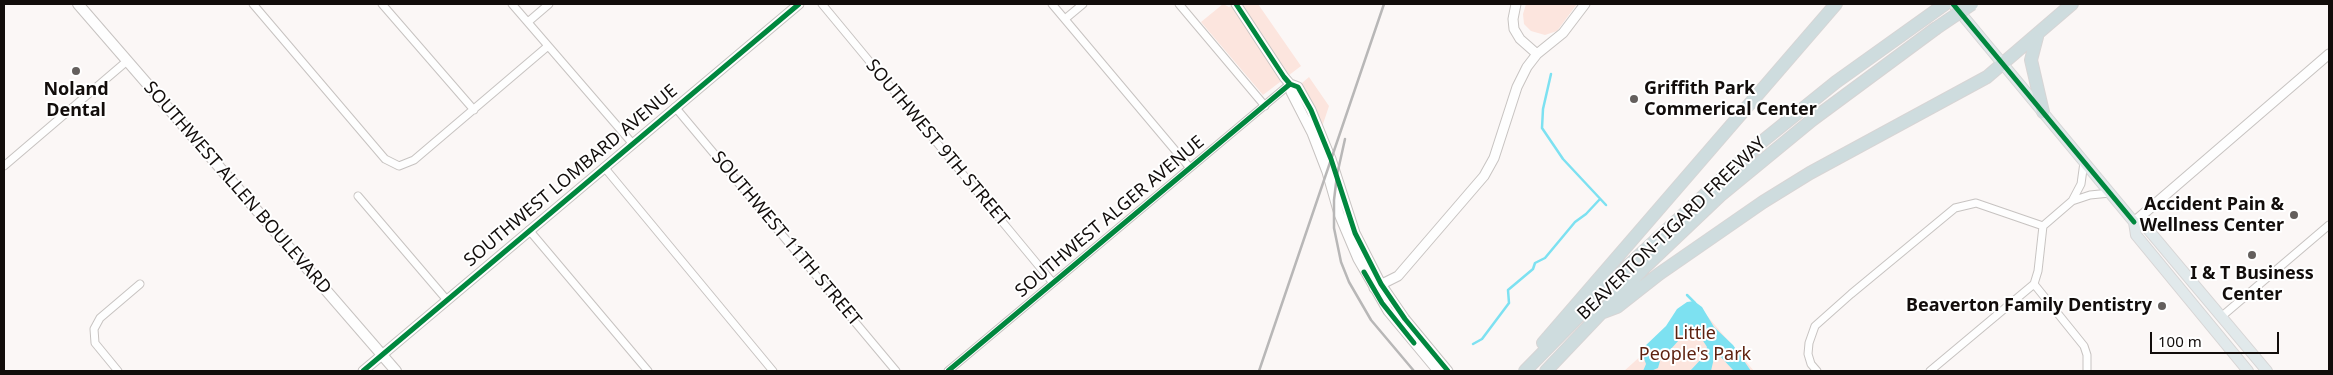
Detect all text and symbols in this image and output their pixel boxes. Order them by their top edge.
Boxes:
street label: SOUTHWEST 9TH STREET [861,55,1013,231]
marker: Noland Dental [70,65,82,77]
street label: SOUTHWEST ALLEN BOULEVARD [139,77,335,299]
place label: Griffith Park Commerical Center [1644,78,1817,120]
place label: Noland Dental [43,79,109,122]
street label: SOUTHWEST LOMBARD AVENUE [460,80,682,272]
marker: Griffith Park Commerical Center [1628,93,1640,105]
street label: SOUTHWEST ALGER AVENUE [1011,132,1209,302]
street label: BEAVERTON-TIGARD FREEWAY [1573,133,1771,325]
street label: SOUTHWEST 11TH STREET [707,147,865,331]
place label: Accident Pain & Wellness Center [2140,194,2284,236]
marker: Accident Pain & Wellness Center [2288,209,2300,221]
marker: I & T Business Center [2246,249,2258,261]
place label: I & T Business Center [2190,263,2314,306]
place label: Beaverton Family Dentistry [1906,295,2152,317]
marker: Beaverton Family Dentistry [2156,300,2168,312]
scale bar [2153,322,2282,354]
park label: Little People's Park [1639,323,1751,366]
text: 100 m [2158,331,2202,351]

